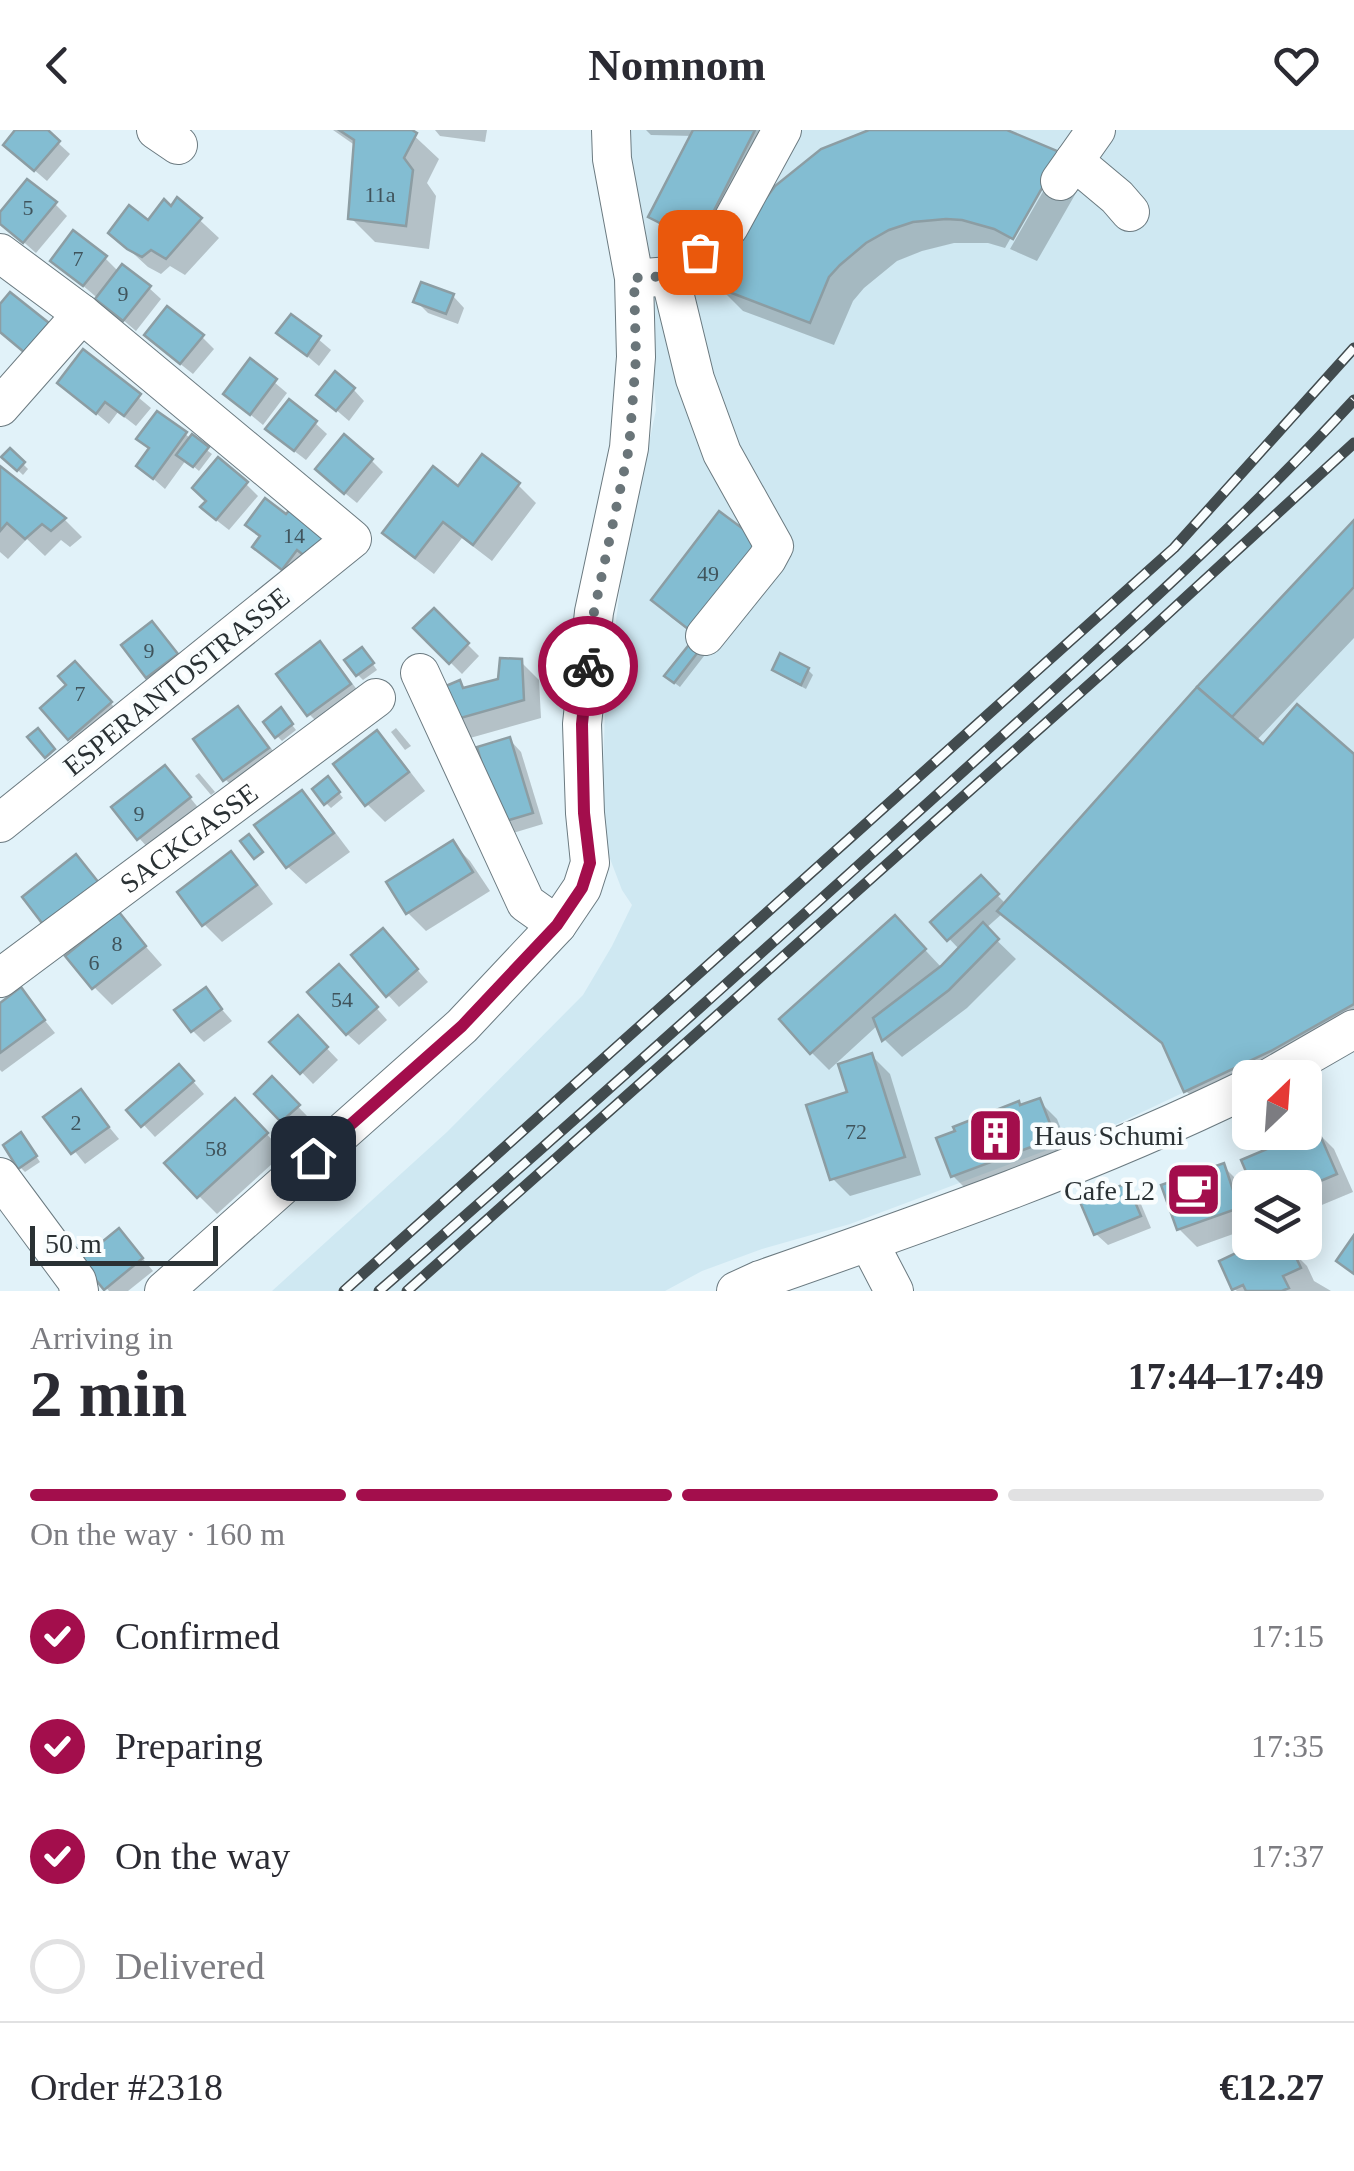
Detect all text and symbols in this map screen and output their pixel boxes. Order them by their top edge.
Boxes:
icon: back [30,38,85,93]
icon: heart [1269,38,1324,93]
text: Nomnom [588,40,766,90]
house number: 11a [365,182,396,207]
house number: 5 [23,195,34,220]
pin [658,210,743,295]
icon: bag [673,225,728,280]
house number: 7 [73,246,84,271]
house number: 9 [118,281,129,306]
house number: 14 [283,523,305,548]
house number: 49 [697,561,719,586]
street label: ESPERANTOSTRASSE [57,581,295,782]
courier [538,616,638,716]
house number: 9 [144,638,155,663]
icon: bike [561,639,616,694]
house number: 7 [75,681,86,706]
street label: SACKGASSE [114,777,264,899]
house number: 9 [134,801,145,826]
house number: 8 [112,931,123,956]
house number: 6 [89,950,100,975]
house number: 54 [331,987,353,1012]
north arrow [1232,1060,1322,1150]
map controls [1232,1060,1322,1260]
building icon: Haus Schumi [965,1105,1025,1165]
house number: 2 [71,1110,82,1135]
pin [271,1116,356,1201]
house number: 72 [845,1119,867,1144]
place label: Haus Schumi [1034,1120,1184,1151]
icon: home [286,1131,341,1186]
house number: 58 [205,1136,227,1161]
cafe icon: Cafe L2 [1164,1160,1224,1220]
button: layers [1232,1170,1322,1260]
place label: Cafe L2 [1064,1175,1155,1206]
scale bar [30,1221,218,1266]
text: 50 m [45,1228,102,1259]
text: Arriving in [30,1320,173,1356]
text: 17:44–17:49 [1128,1355,1324,1397]
text: 2 min [30,1358,187,1430]
text: On the way · 160 m [30,1516,285,1552]
icon: check [30,1609,85,1664]
text: Confirmed [115,1615,280,1657]
text: 17:15 [1251,1618,1324,1654]
icon: check [30,1719,85,1774]
text: Preparing [115,1725,263,1767]
text: 17:35 [1251,1728,1324,1764]
icon: check [30,1829,85,1884]
text: On the way [115,1835,290,1877]
text: 17:37 [1251,1838,1324,1874]
text: Delivered [115,1945,265,1987]
text: Order #2318 [30,2066,223,2108]
text: €12.27 [1220,2066,1324,2108]

